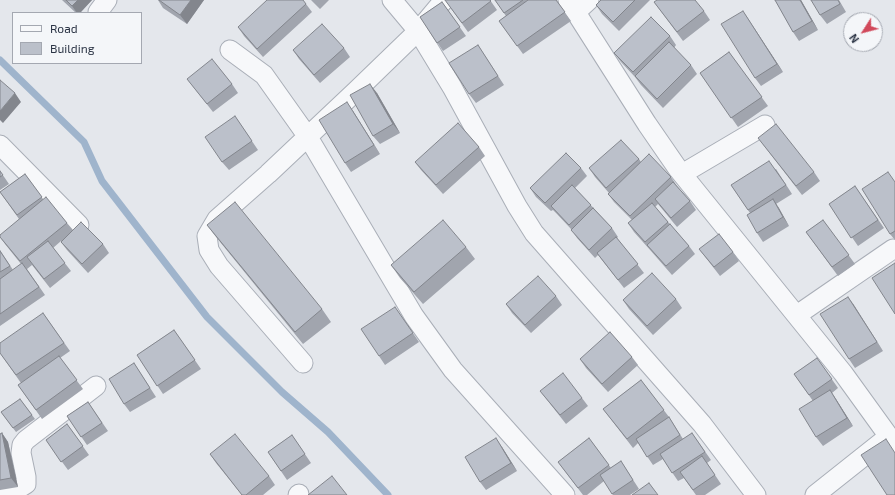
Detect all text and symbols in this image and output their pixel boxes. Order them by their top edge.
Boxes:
legend [12,12,142,64]
north arrow [843,12,883,52]
text: Road [50,21,78,35]
text: N [846,32,861,46]
text: Building [50,41,94,55]

